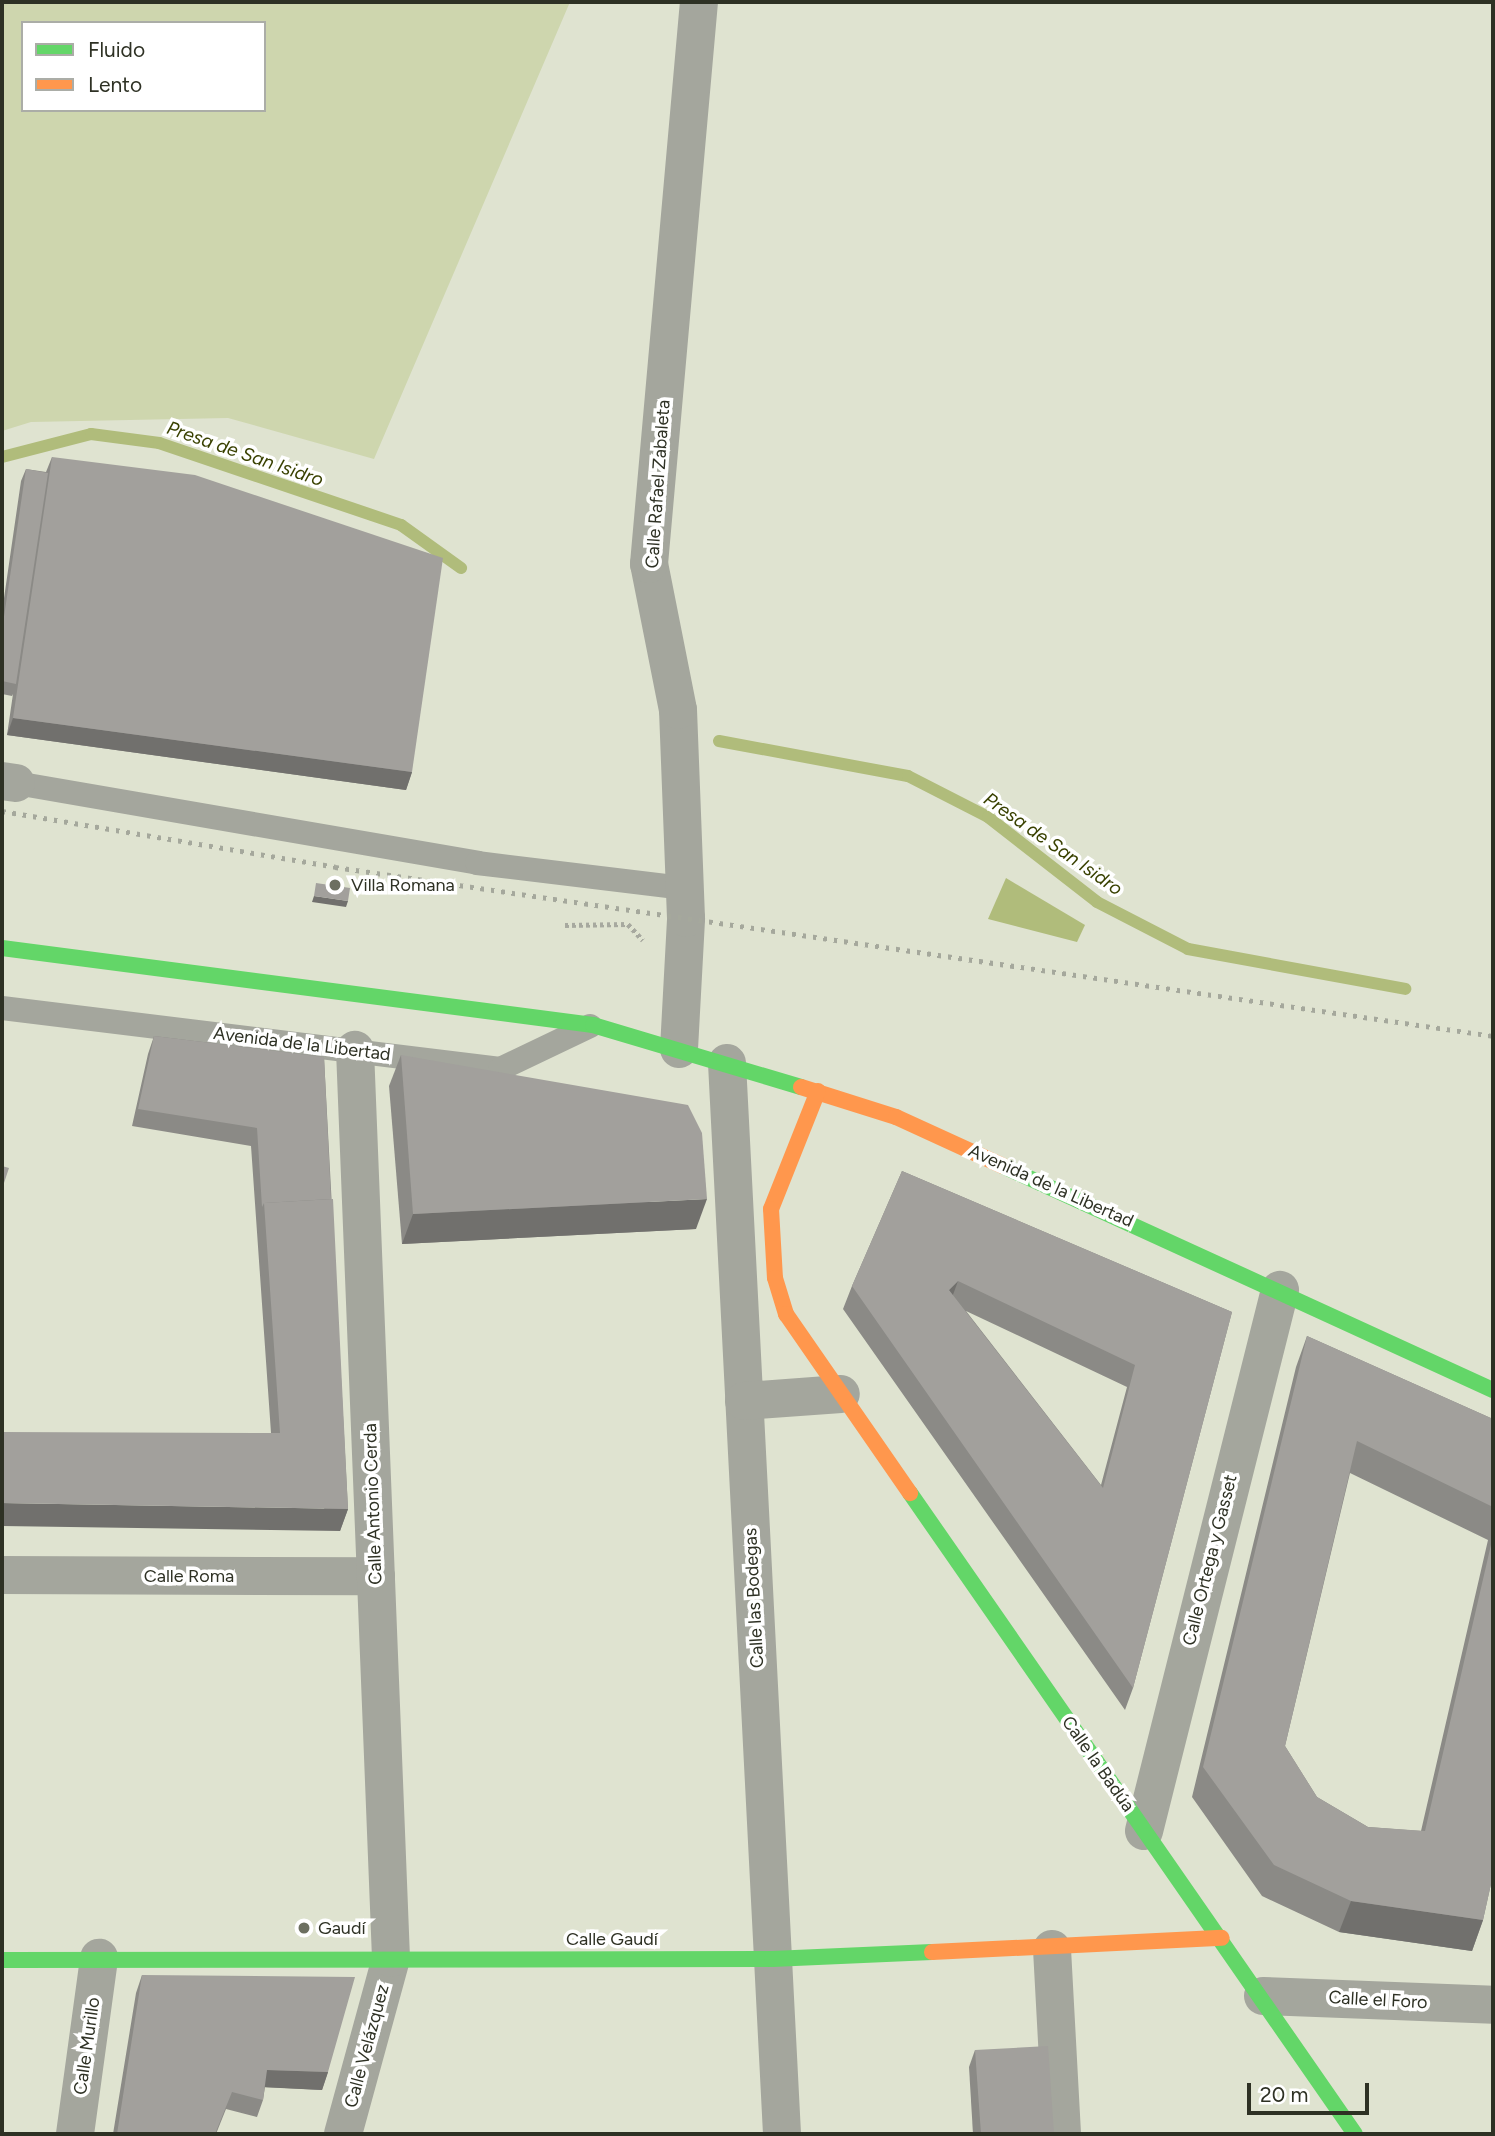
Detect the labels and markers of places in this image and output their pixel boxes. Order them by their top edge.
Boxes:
place label: Villa Romana [351,874,455,896]
marker: Villa Romana [325,875,345,895]
place label: Gaudí [318,1917,366,1939]
marker: Gaudí [296,1920,312,1936]

